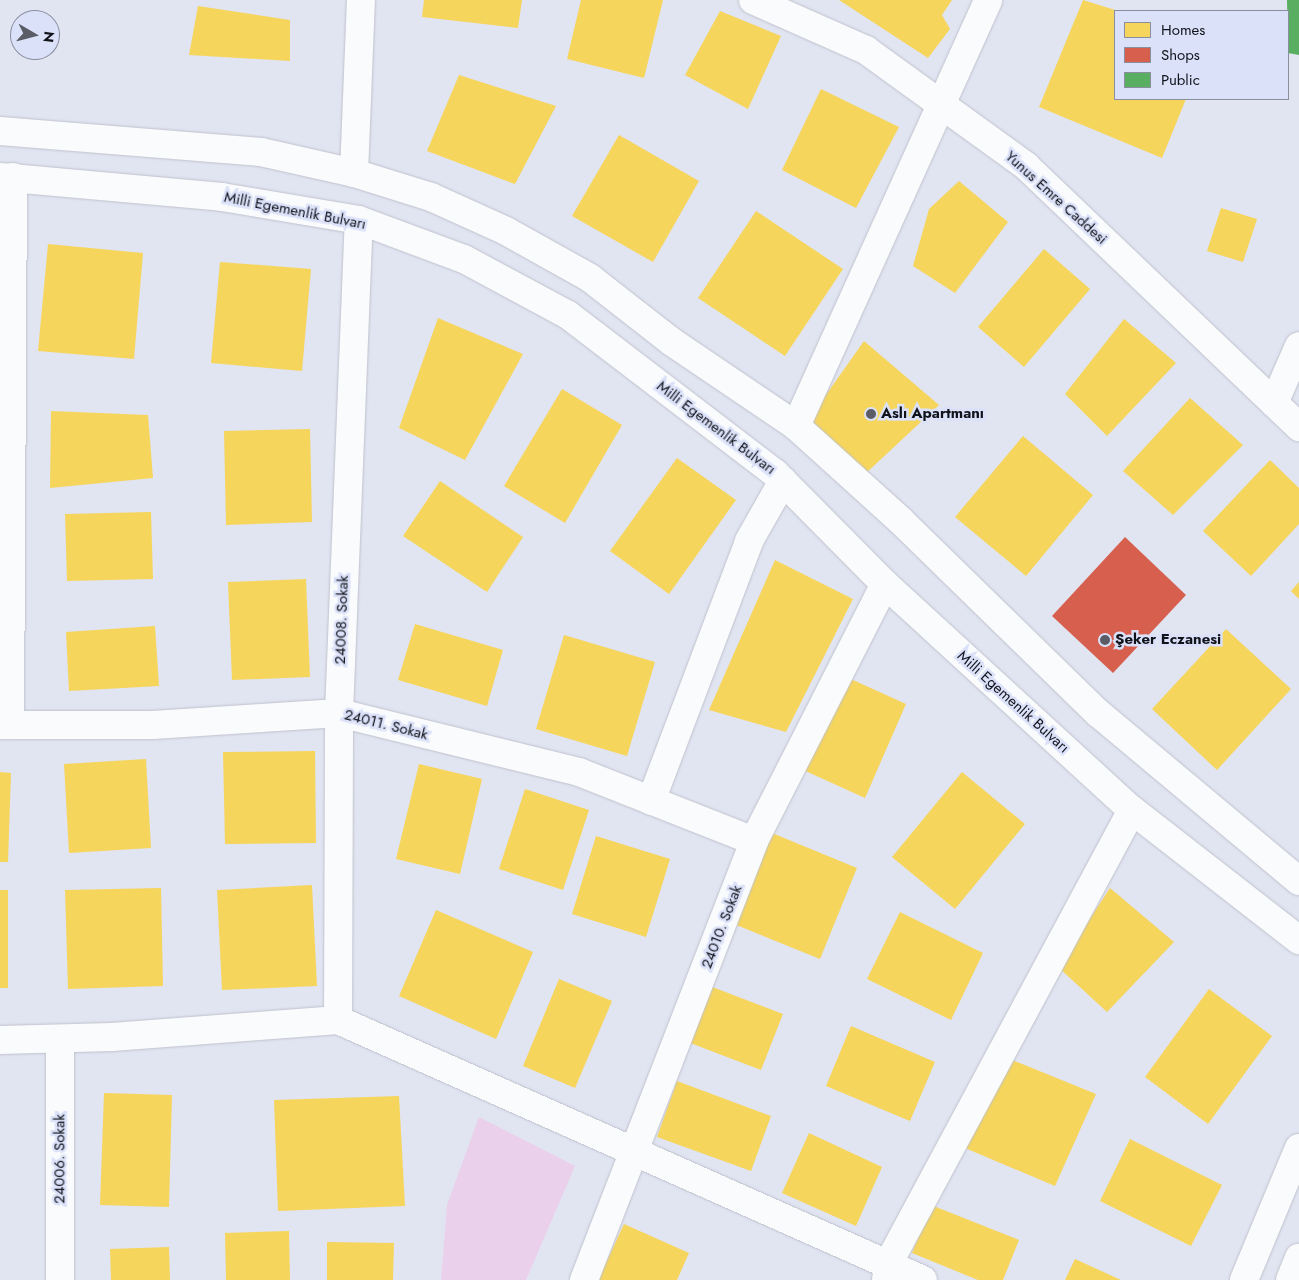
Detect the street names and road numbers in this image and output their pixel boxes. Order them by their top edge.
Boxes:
street label: Yunus Emre Caddesi [1001,148,1111,248]
street label: Milli Egemenlik Bulvarı [223,188,367,234]
street label: Milli Egemenlik Bulvarı [653,377,779,479]
street label: 24008. Sokak [331,575,353,665]
street label: Milli Egemenlik Bulvarı [953,647,1073,757]
street label: 24011. Sokak [342,706,430,744]
street label: 24010. Sokak [698,883,746,971]
street label: 24006. Sokak [51,1114,69,1204]

